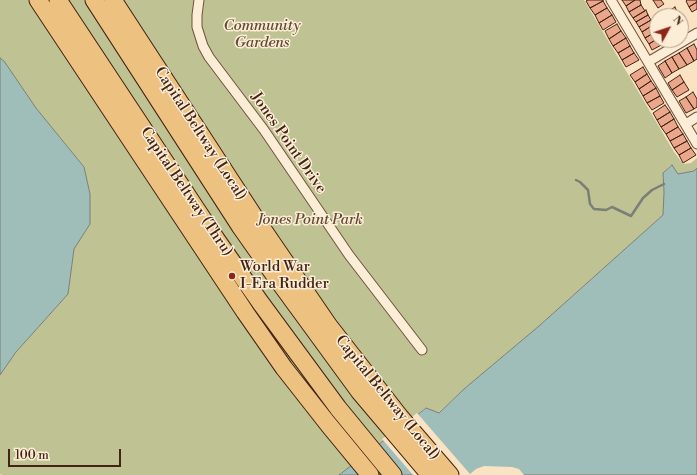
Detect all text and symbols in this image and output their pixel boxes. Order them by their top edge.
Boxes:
north arrow [649,8,689,48]
text: N [669,13,686,29]
park label: Community Gardens [223,17,301,52]
street label: Capital Beltway (Local) [150,64,250,204]
street label: Jones Point Drive [246,89,330,197]
street label: Capital Beltway (Thru) [136,124,236,260]
park label: Jones Point Park [257,211,363,229]
place label: World War I-Era Rudder [240,258,329,293]
marker: World War I-Era Rudder [227,271,237,281]
street label: Capital Beltway (Local) [331,332,443,464]
scale bar [10,441,123,467]
text: 100 m [15,448,49,463]

